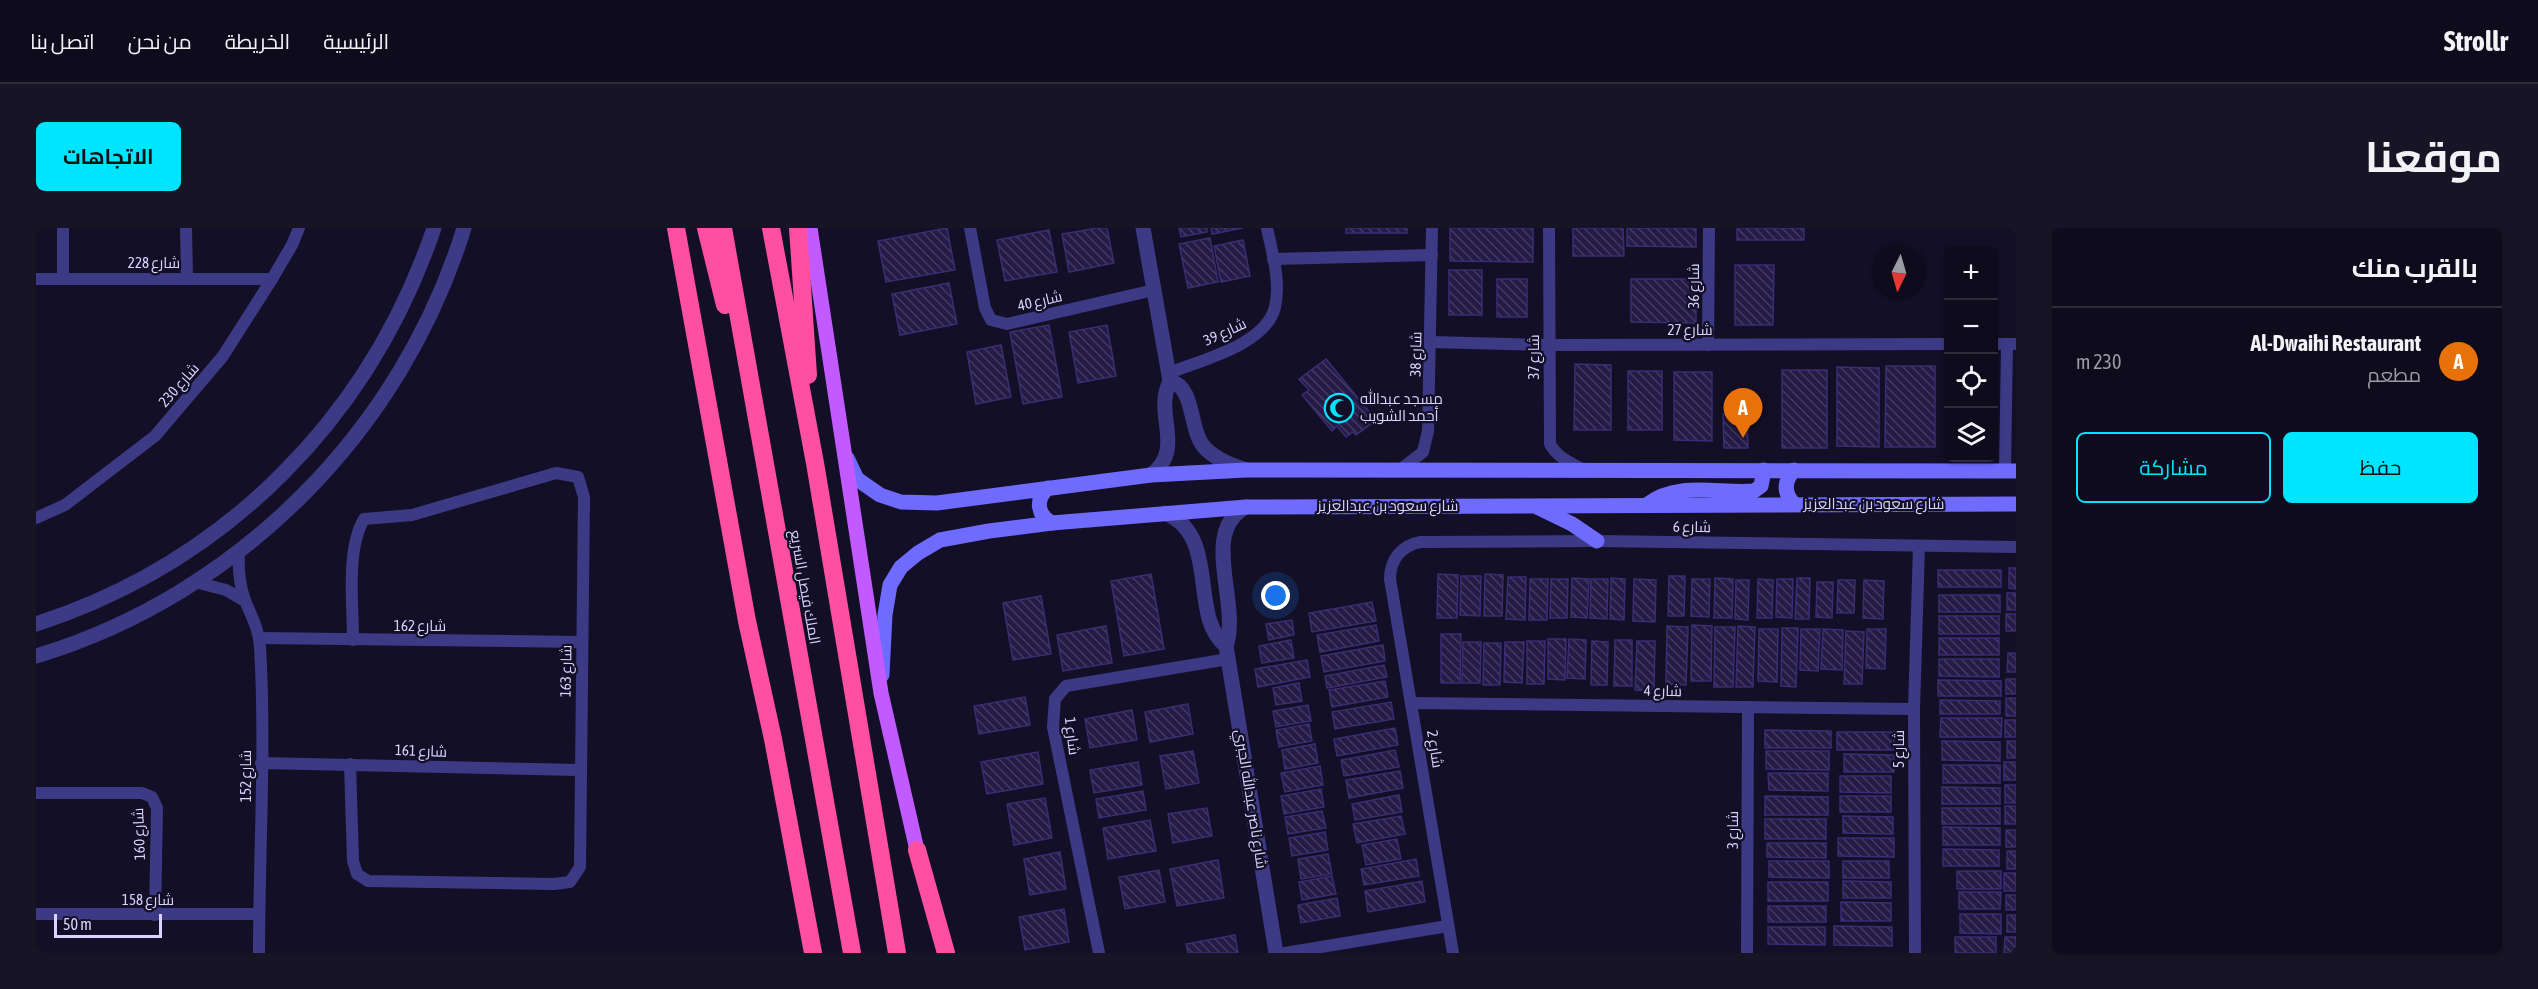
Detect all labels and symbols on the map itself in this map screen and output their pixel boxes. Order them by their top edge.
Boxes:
north arrow [1872,246,1926,300]
street label: شارع 228 [128,254,180,274]
street label: شارع 36 [1685,263,1705,309]
street label: شارع 40 [1016,287,1065,317]
street label: شارع 39 [1201,314,1250,352]
street label: شارع 27 [1667,321,1713,341]
street label: شارع 38 [1407,331,1427,377]
street label: شارع 37 [1525,334,1545,380]
street label: شارع 230 [155,359,204,412]
pin: A [1724,388,1762,438]
place label: مسجد عبدالله أحمد الشويب [1360,389,1443,425]
mosque icon: مسجد عبدالله أحمد الشويب [1323,392,1355,424]
street label: شارع سعود بن عبدالعزيز [1803,495,1944,515]
street label: شارع سعود بن عبدالعزيز [1317,497,1458,517]
street label: شارع 6 [1673,518,1711,538]
street label: الملك فيصل السريع [784,528,824,646]
your location [1261,581,1290,610]
street label: شارع 162 [394,617,446,637]
street label: شارع 163 [557,645,577,697]
street label: شارع 4 [1644,682,1682,702]
street label: شارع 1 [1059,716,1083,756]
street label: شارع ناصر عبدالله الجبري [1228,728,1272,870]
street label: شارع 2 [1421,729,1447,770]
street label: شارع 5 [1890,730,1910,768]
street label: شارع 161 [394,741,447,763]
street label: شارع 152 [237,750,257,802]
street label: شارع 160 [129,807,151,860]
street label: شارع 3 [1724,811,1744,849]
street label: شارع 158 [122,891,174,911]
scale bar [54,911,162,938]

